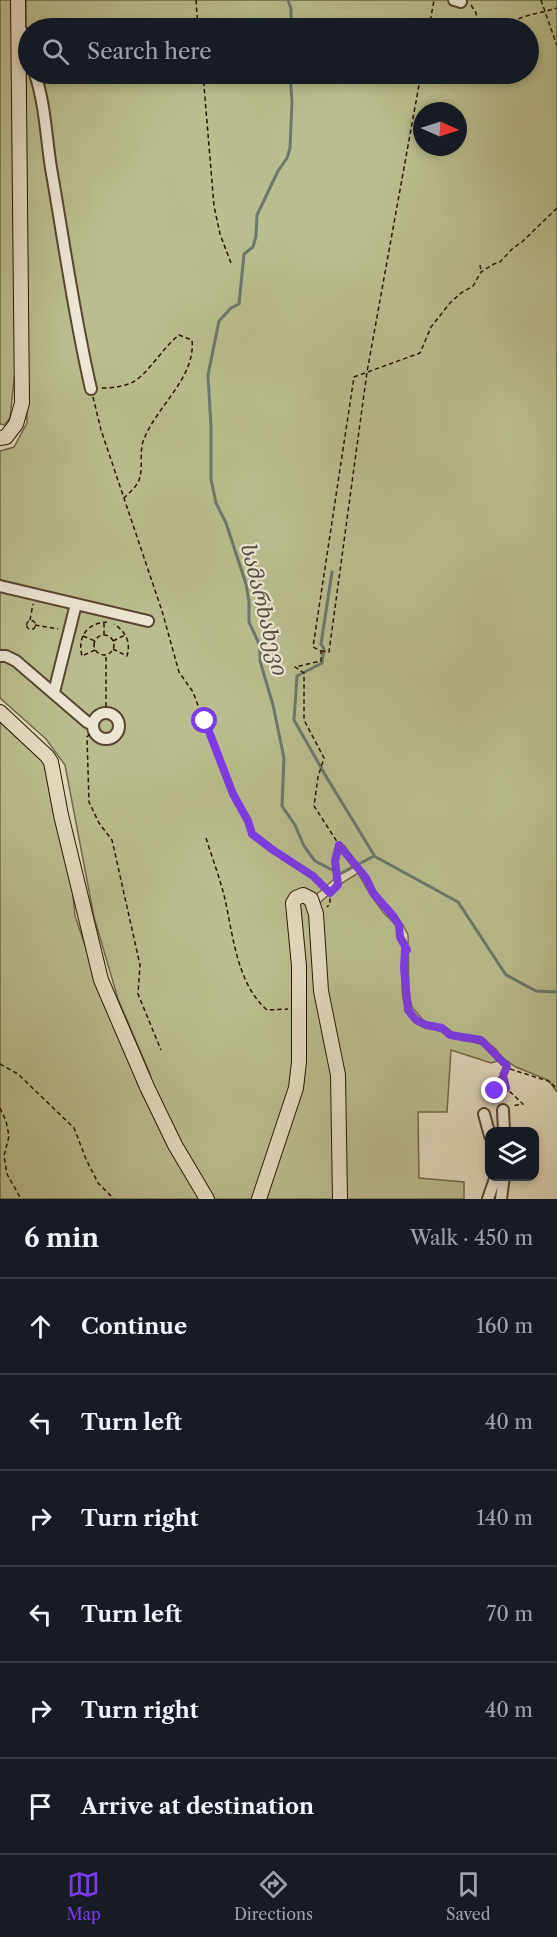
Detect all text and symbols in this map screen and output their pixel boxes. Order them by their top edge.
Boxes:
search box [18,18,539,84]
icon: search [39,35,72,68]
text: Search here [87,38,212,65]
north arrow [413,102,467,156]
water label: სამარხახევი [234,539,293,678]
route start [191,707,217,733]
route end [481,1077,507,1103]
map controls [485,1127,539,1181]
button: layers [485,1127,539,1181]
text: 6 min [24,1222,99,1254]
text: Walk · 450 m [410,1226,533,1250]
icon: ahead [24,1310,57,1343]
text: Continue [81,1313,187,1340]
text: 160 m [476,1314,533,1338]
icon: left [24,1406,57,1439]
text: Turn left [81,1409,182,1436]
text: 40 m [485,1410,533,1434]
icon: right [24,1502,57,1535]
text: Turn right [81,1505,199,1532]
text: 140 m [476,1506,533,1530]
icon: left [24,1598,57,1631]
text: Turn left [81,1601,182,1628]
text: 70 m [487,1602,533,1626]
icon: right [24,1694,57,1727]
text: Turn right [81,1697,199,1724]
text: 40 m [485,1698,533,1722]
icon: arrive [24,1790,57,1823]
text: Arrive at destination [81,1793,314,1820]
tab: Map [67,1868,101,1924]
tab: Directions [234,1868,313,1924]
tab: Saved [446,1868,490,1924]

